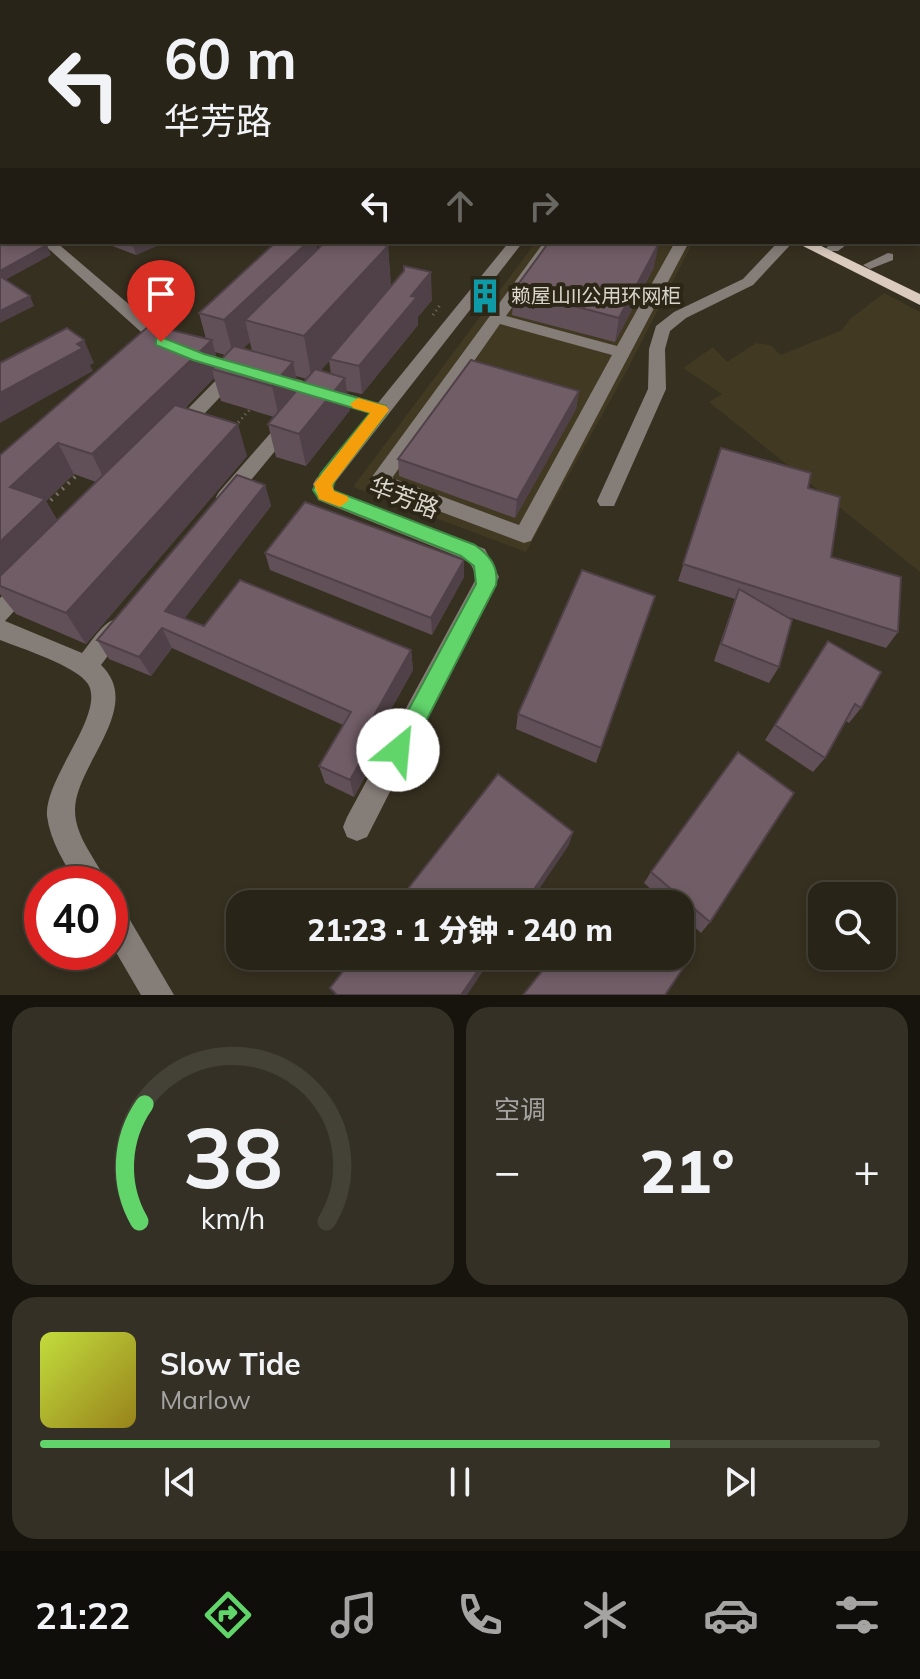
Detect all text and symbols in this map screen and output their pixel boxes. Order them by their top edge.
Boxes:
text: 60 m [164,23,297,93]
icon: left [32,32,136,136]
text: 华芳路 [164,98,272,143]
icon: left [354,184,398,228]
icon: ahead [438,184,482,228]
icon: right [522,184,566,228]
pin [127,260,195,342]
icon: arrive [139,272,183,316]
building icon: 赖屋山II公用环网柜 [466,277,504,315]
place label: 赖屋山II公用环网柜 [511,283,681,308]
street label: 华芳路 [365,470,443,524]
position arrow [356,708,440,792]
speed limit sign: 40 [24,866,128,970]
map controls [808,882,896,970]
button: search [808,882,896,970]
text: 21:23 · 1 分钟 · 240 m [307,911,613,949]
text: 空调 [494,1093,546,1126]
text: 38 [183,1104,283,1209]
text: 21° [639,1133,735,1208]
text: − [494,1143,520,1198]
text: + [854,1143,880,1198]
text: km/h [201,1200,265,1236]
text: Slow Tide [160,1345,301,1383]
text: Marlow [160,1383,251,1416]
icon: previous [158,1460,202,1504]
icon: pause [438,1460,482,1504]
icon: next [718,1460,762,1504]
icon: directions [200,1587,256,1643]
icon: music [326,1587,382,1643]
icon: phone [452,1587,508,1643]
icon: climate [577,1587,633,1643]
icon: car [703,1587,759,1643]
icon: filters [829,1587,885,1643]
text: 21:22 [35,1593,130,1638]

